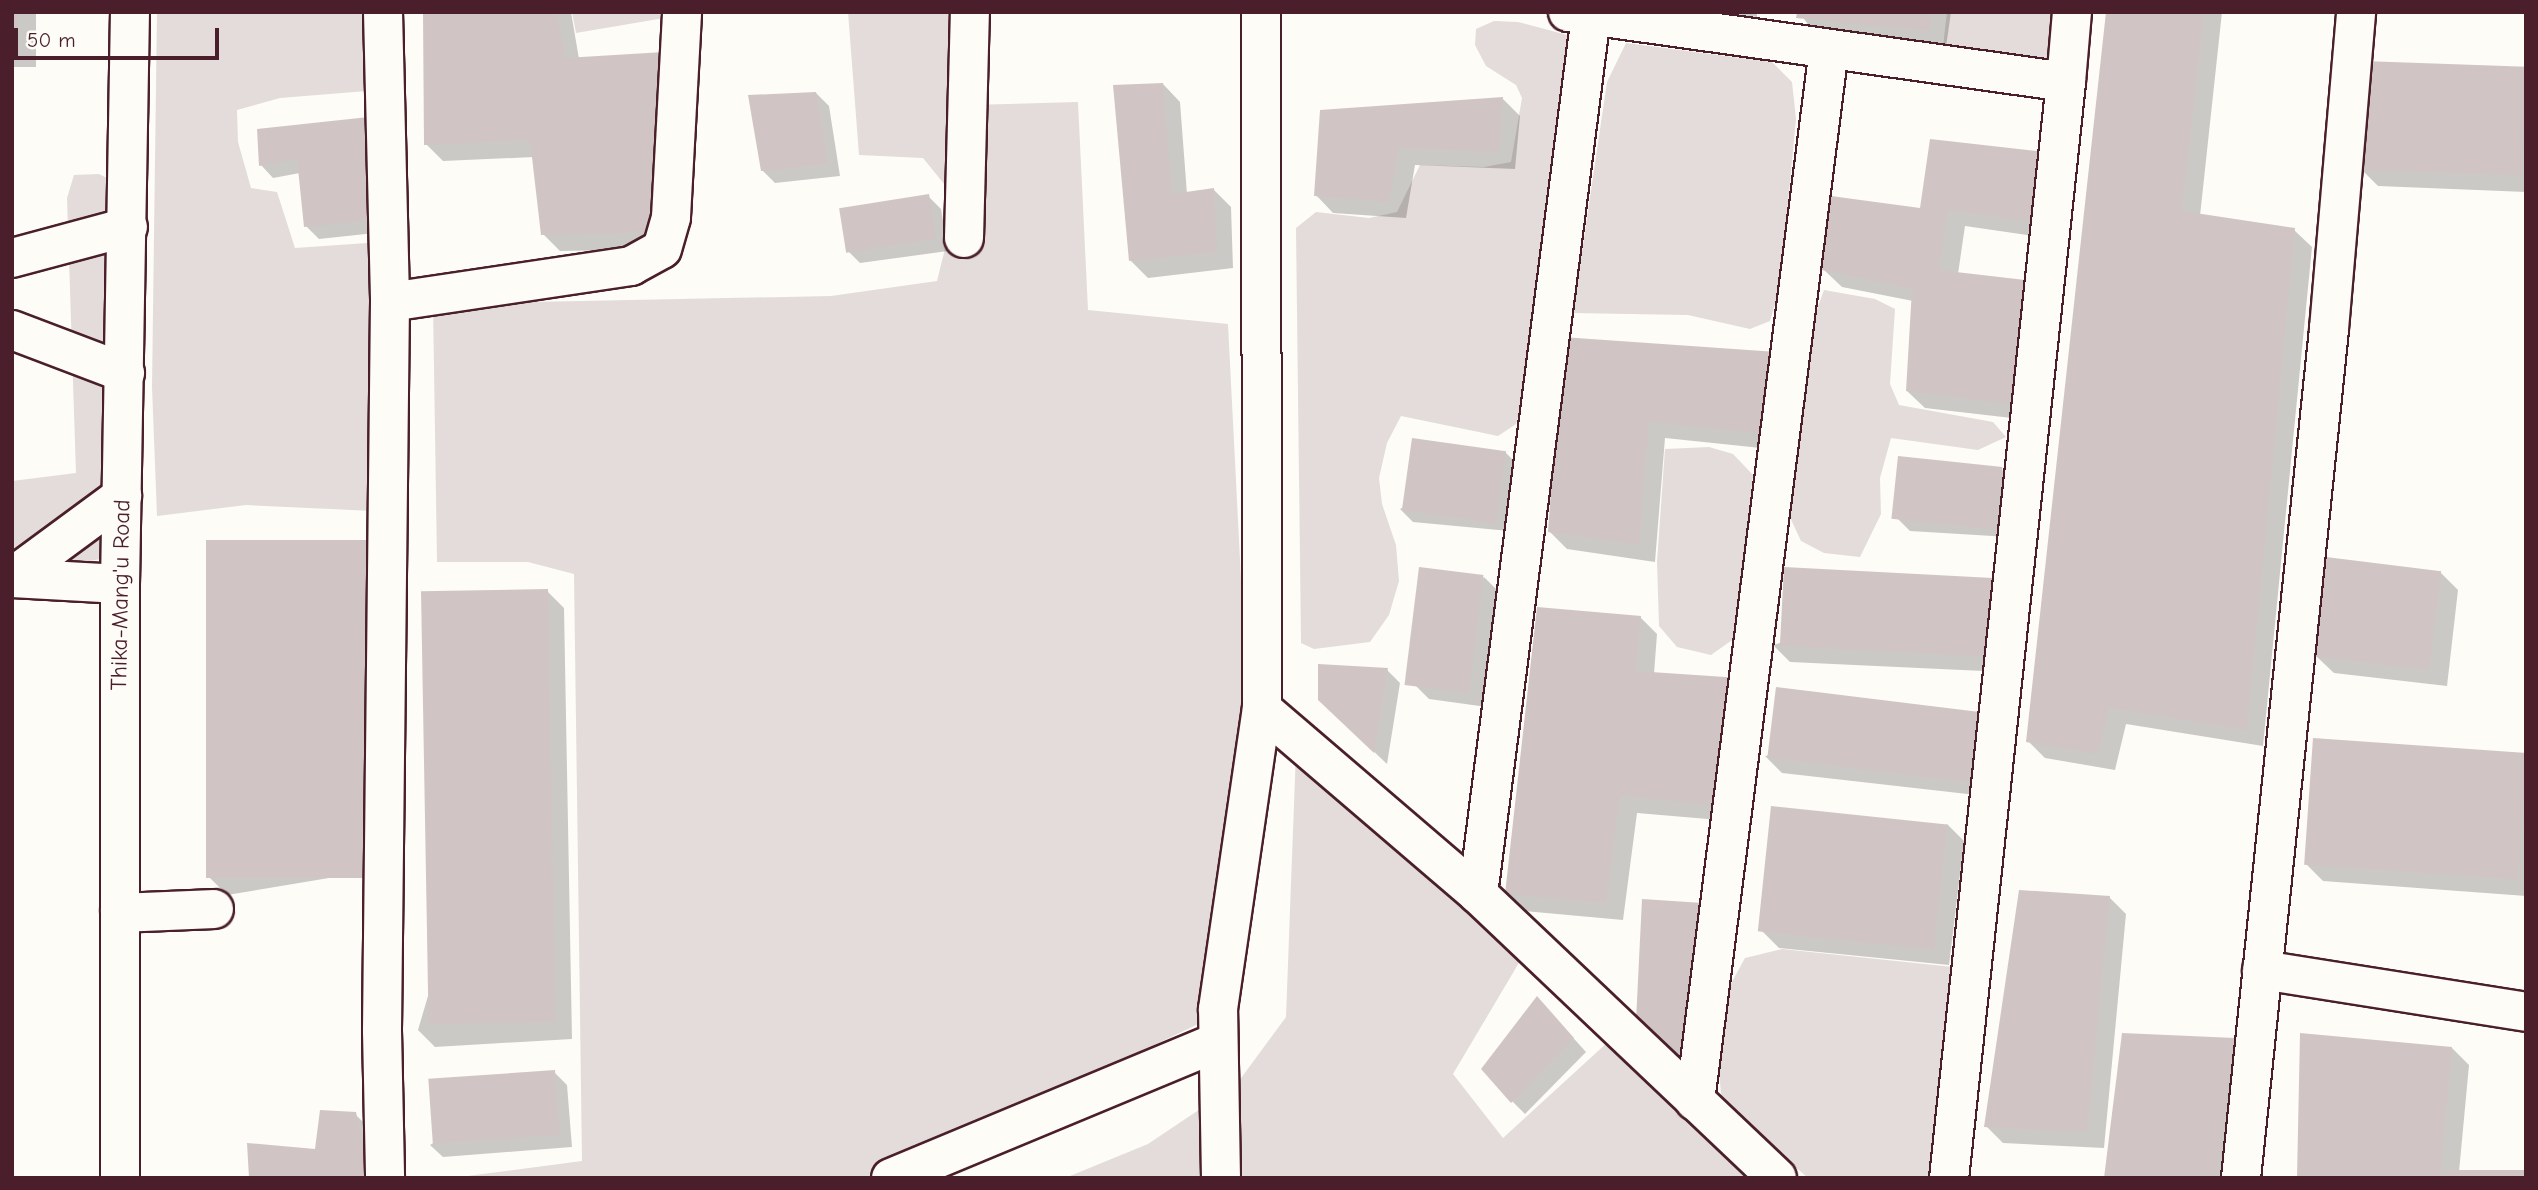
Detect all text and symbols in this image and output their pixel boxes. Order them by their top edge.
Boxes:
scale bar [18,14,222,58]
text: 50 m [27,28,76,52]
street label: Thika-Mang'u Road [106,499,136,691]

